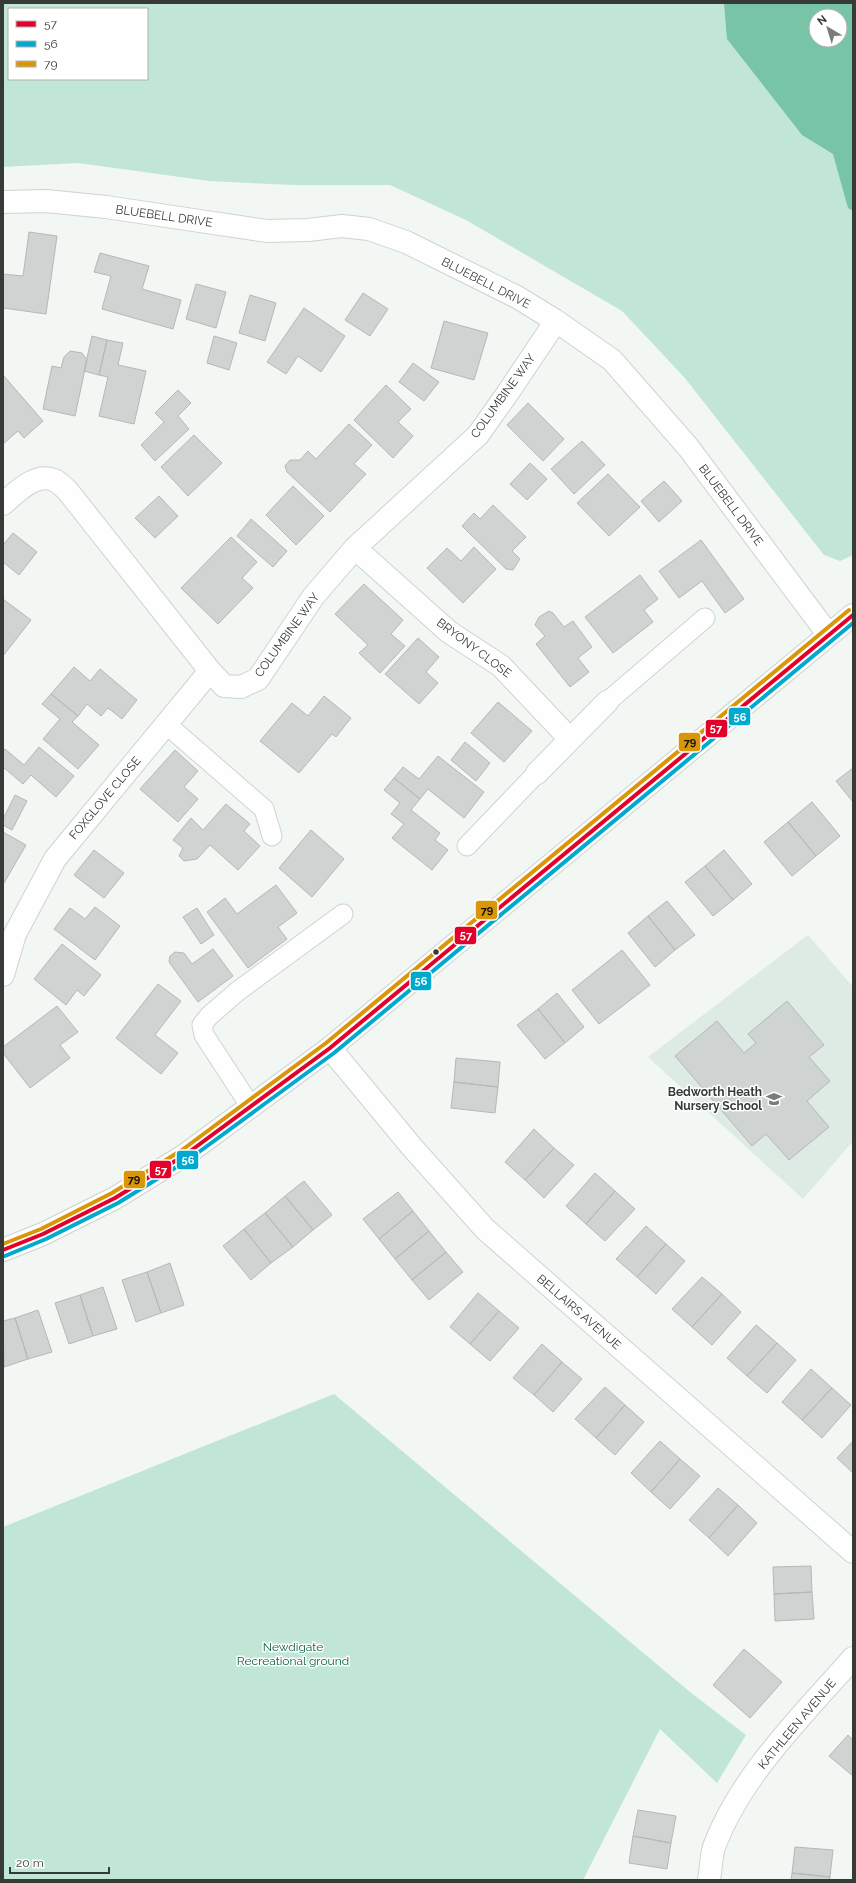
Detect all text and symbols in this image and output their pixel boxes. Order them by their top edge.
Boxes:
legend [8,8,148,80]
north arrow [808,8,848,48]
text: N [815,13,829,28]
text: 57 [44,17,58,31]
text: 56 [44,37,58,51]
text: 79 [44,57,57,71]
street label: BLUEBELL DRIVE [115,202,213,230]
street label: BLUEBELL DRIVE [439,255,533,311]
street label: COLUMBINE WAY [468,351,538,441]
street label: BLUEBELL DRIVE [696,462,766,548]
street label: COLUMBINE WAY [252,590,322,680]
street label: BRYONY CLOSE [434,615,514,681]
line badge: 56 [728,707,751,726]
text: 56 [734,711,747,724]
line badge: 57 [705,719,728,738]
text: 57 [710,722,723,735]
line badge: 79 [678,732,701,752]
text: 79 [684,736,697,749]
street label: FOXGLOVE CLOSE [66,754,144,842]
line badge: 79 [475,900,498,920]
text: 79 [481,904,494,917]
line badge: 57 [454,926,477,945]
text: 57 [460,929,473,942]
unlabelled marker [431,947,441,957]
line badge: 56 [410,971,432,991]
text: 56 [415,975,428,988]
place label: Bedworth Heath Nursery School [668,1085,762,1113]
school or university icon: Bedworth Heath Nursery School [765,1090,783,1108]
line badge: 56 [176,1150,199,1170]
text: 56 [182,1154,195,1167]
line badge: 57 [149,1160,172,1179]
text: 57 [155,1164,168,1177]
line badge: 79 [123,1170,146,1189]
text: 79 [128,1173,141,1186]
street label: BELLAIRS AVENUE [534,1272,624,1352]
park label: Newdigate Recreational ground [237,1640,349,1668]
street label: KATHLEEN AVENUE [755,1676,839,1772]
scale bar [10,1849,109,1875]
text: 20 m [16,1856,44,1870]

